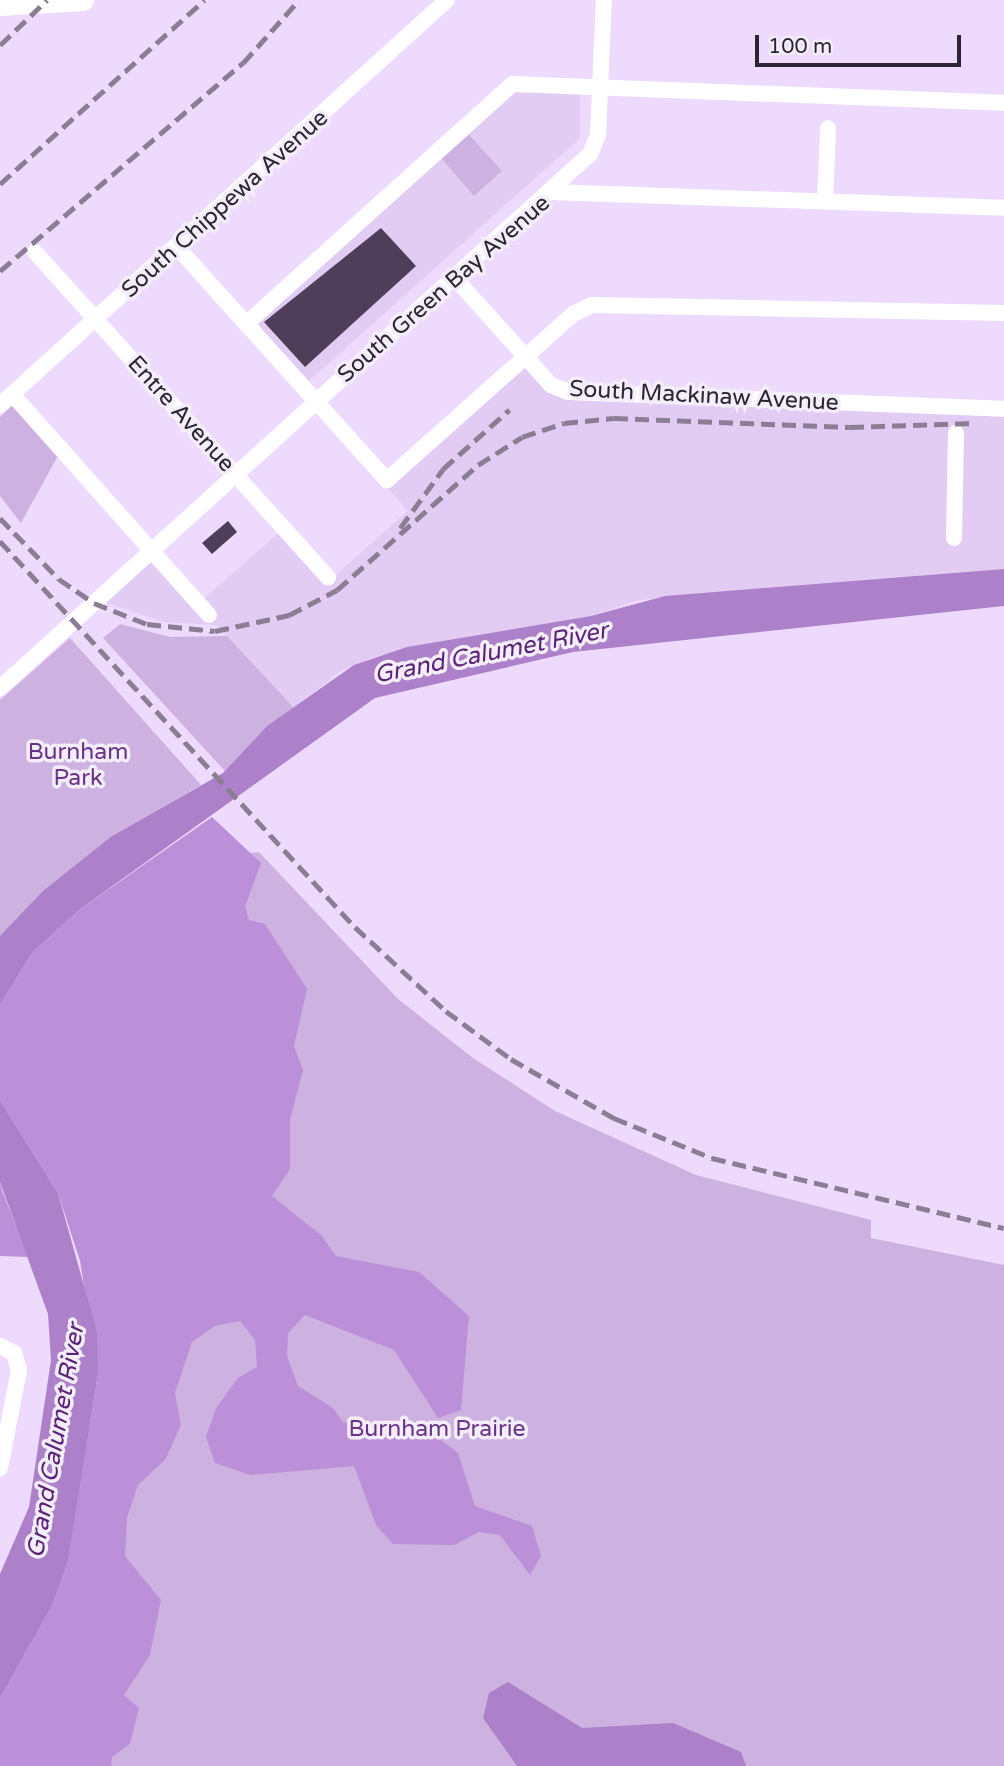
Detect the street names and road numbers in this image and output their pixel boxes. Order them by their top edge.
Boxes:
street label: South Chippewa Avenue [116,104,334,304]
street label: South Green Bay Avenue [332,189,556,389]
street label: Entre Avenue [122,350,240,478]
street label: South Mackinaw Avenue [569,375,839,417]

